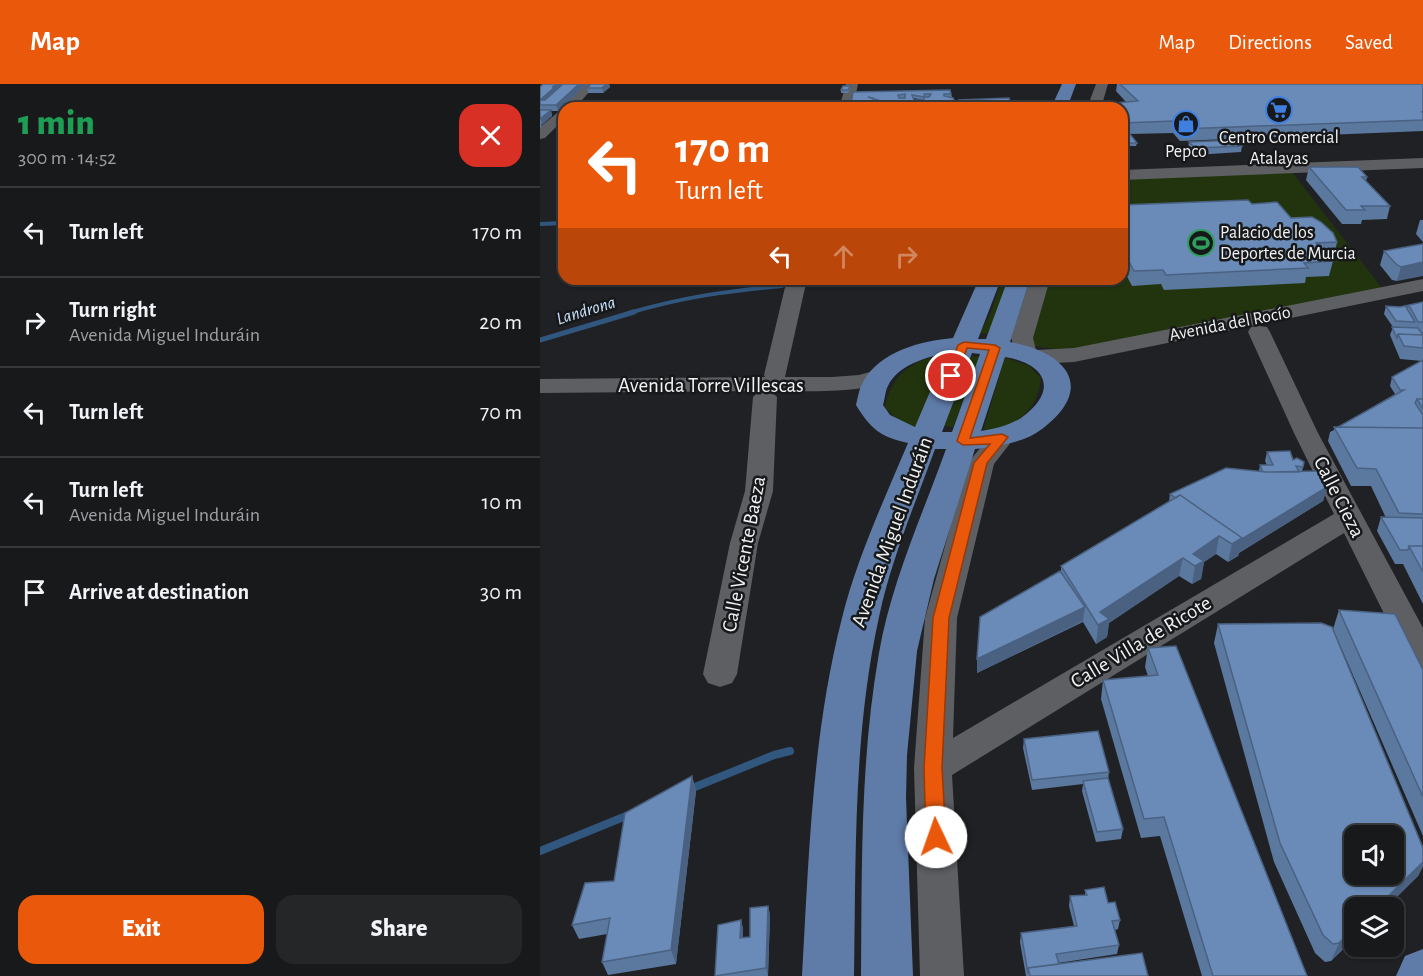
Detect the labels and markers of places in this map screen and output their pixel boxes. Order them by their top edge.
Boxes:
supermarket icon: Centro Comercial Atalayas [1264,95,1294,125]
shop icon: Pepco [1171,109,1201,139]
place label: Centro Comercial Atalayas [1219,129,1339,168]
place label: Pepco [1165,143,1207,161]
place label: Palacio de los Deportes de Murcia [1220,224,1356,263]
sports icon: Palacio de los Deportes de Murcia [1186,228,1216,258]
pin [925,350,976,401]

